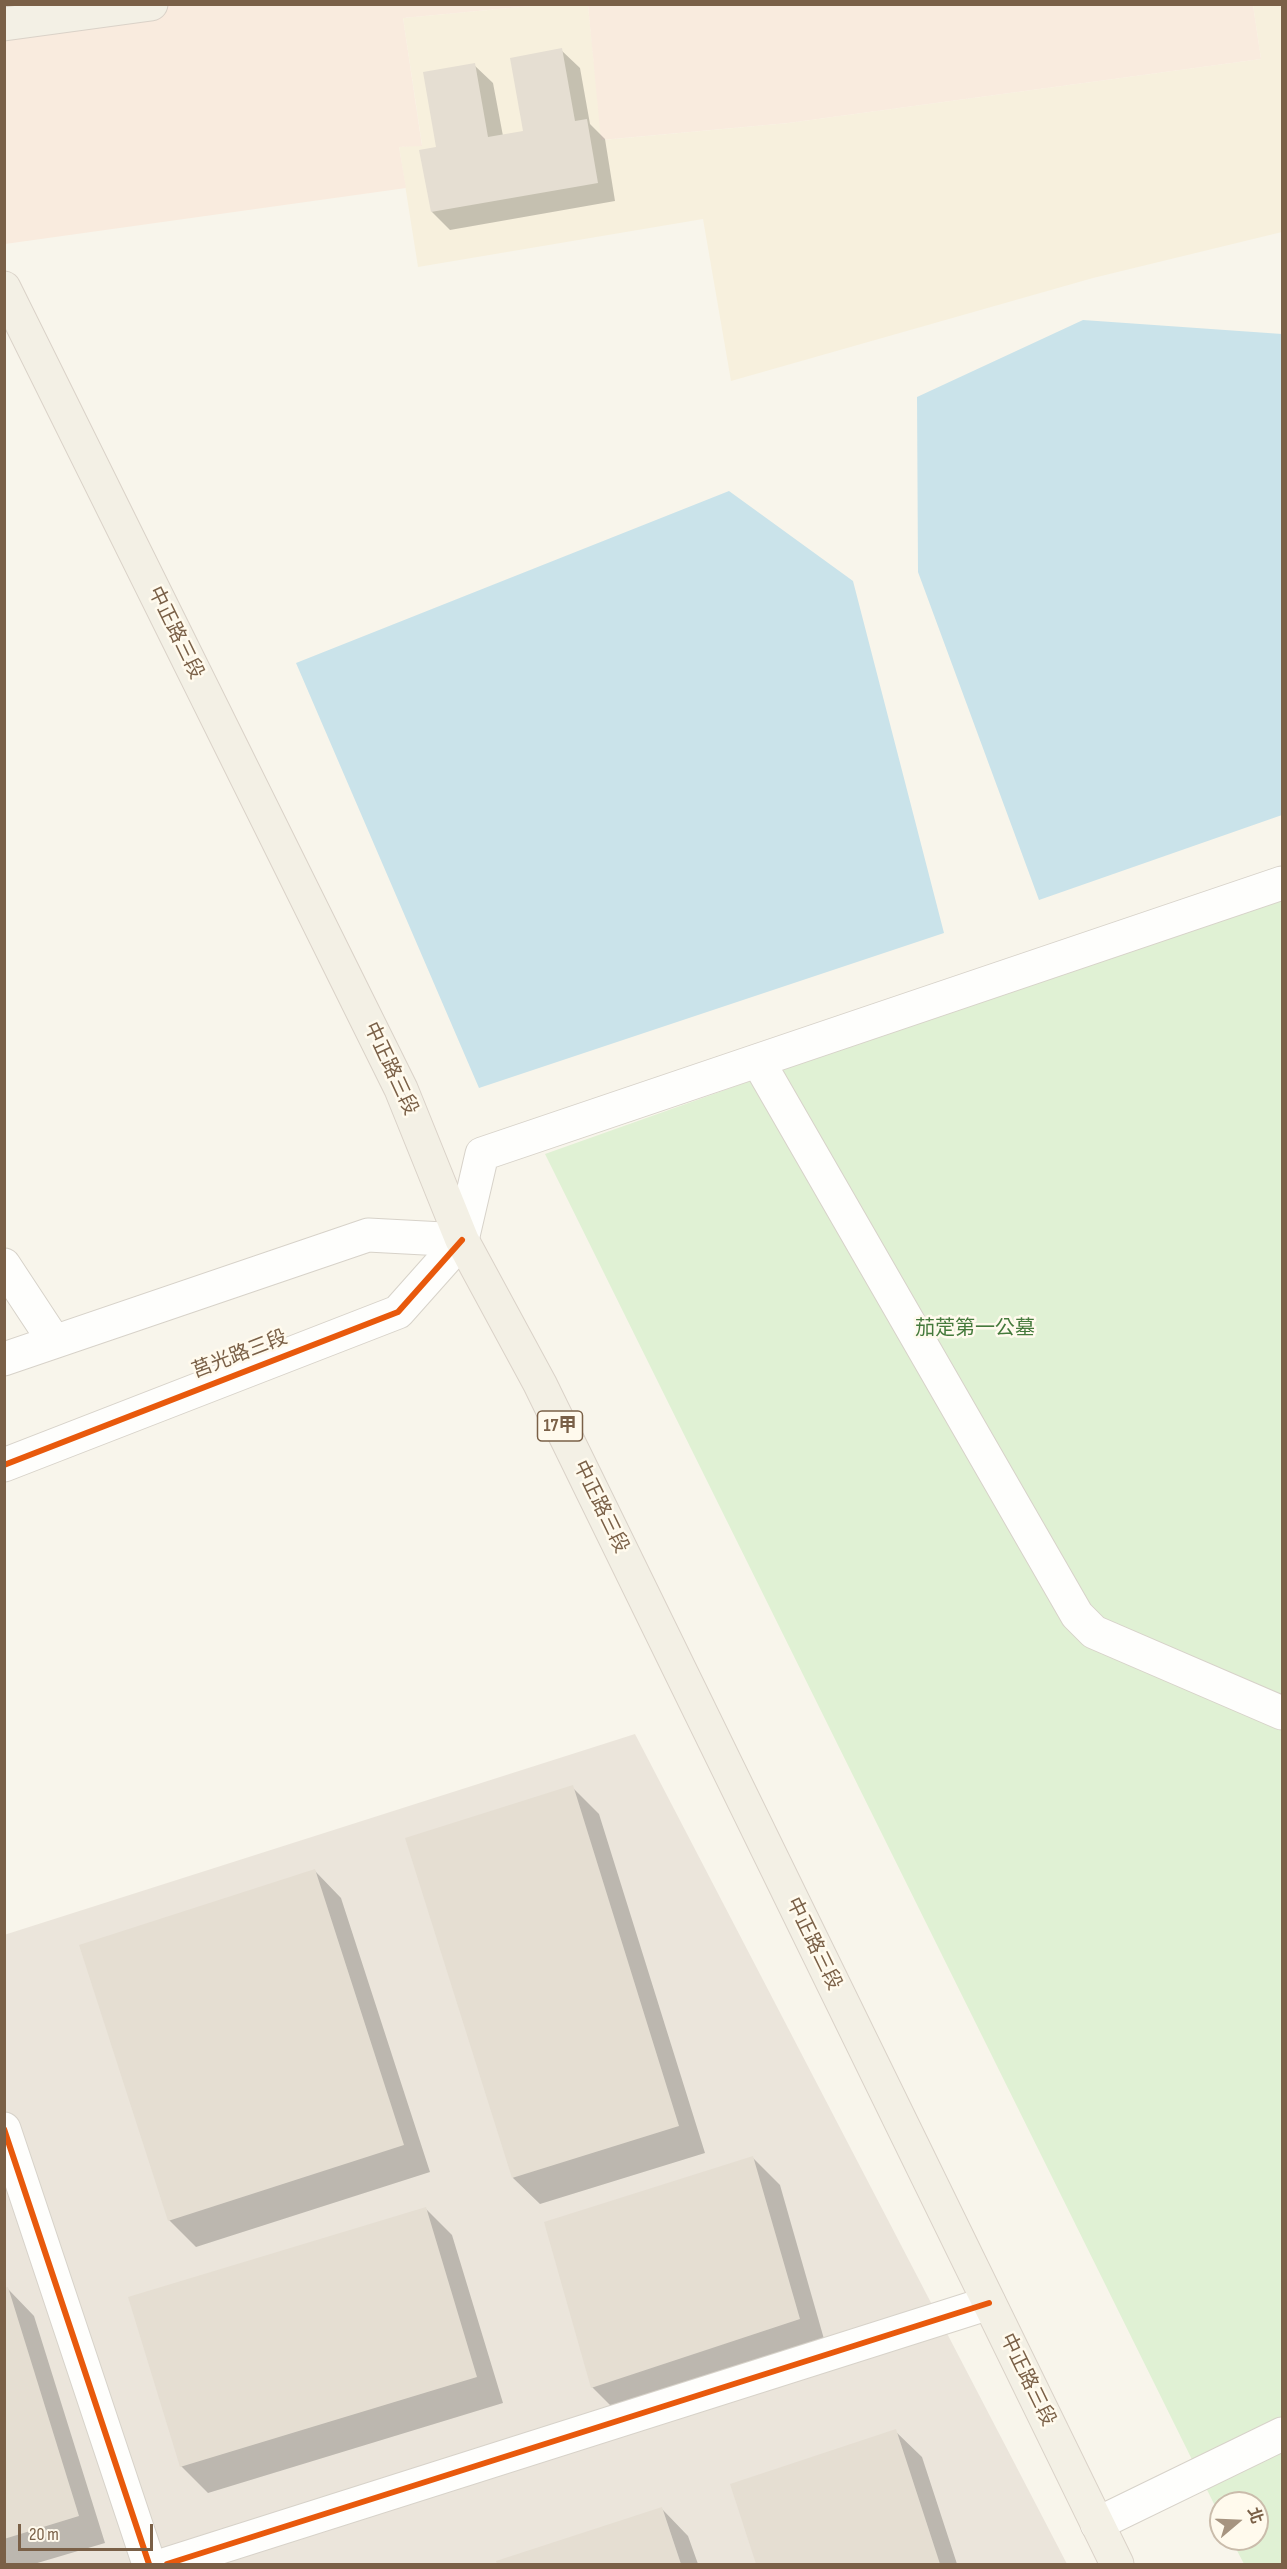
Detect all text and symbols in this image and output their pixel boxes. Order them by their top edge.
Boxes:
street label: 中正路三段 [142,583,208,683]
street label: 中正路三段 [358,1019,422,1119]
park label: 茄萣第一公墓 [915,1317,1035,1341]
street label: 莒光路三段 [189,1326,291,1384]
road number: 17甲 [538,1411,582,1441]
street label: 中正路三段 [567,1457,633,1557]
street label: 中正路三段 [780,1894,846,1994]
street label: 中正路三段 [994,2330,1060,2430]
north arrow [1209,2491,1269,2551]
text: 北 [1243,2505,1266,2526]
scale bar [21,2512,156,2550]
text: 20 m [29,2524,59,2545]

